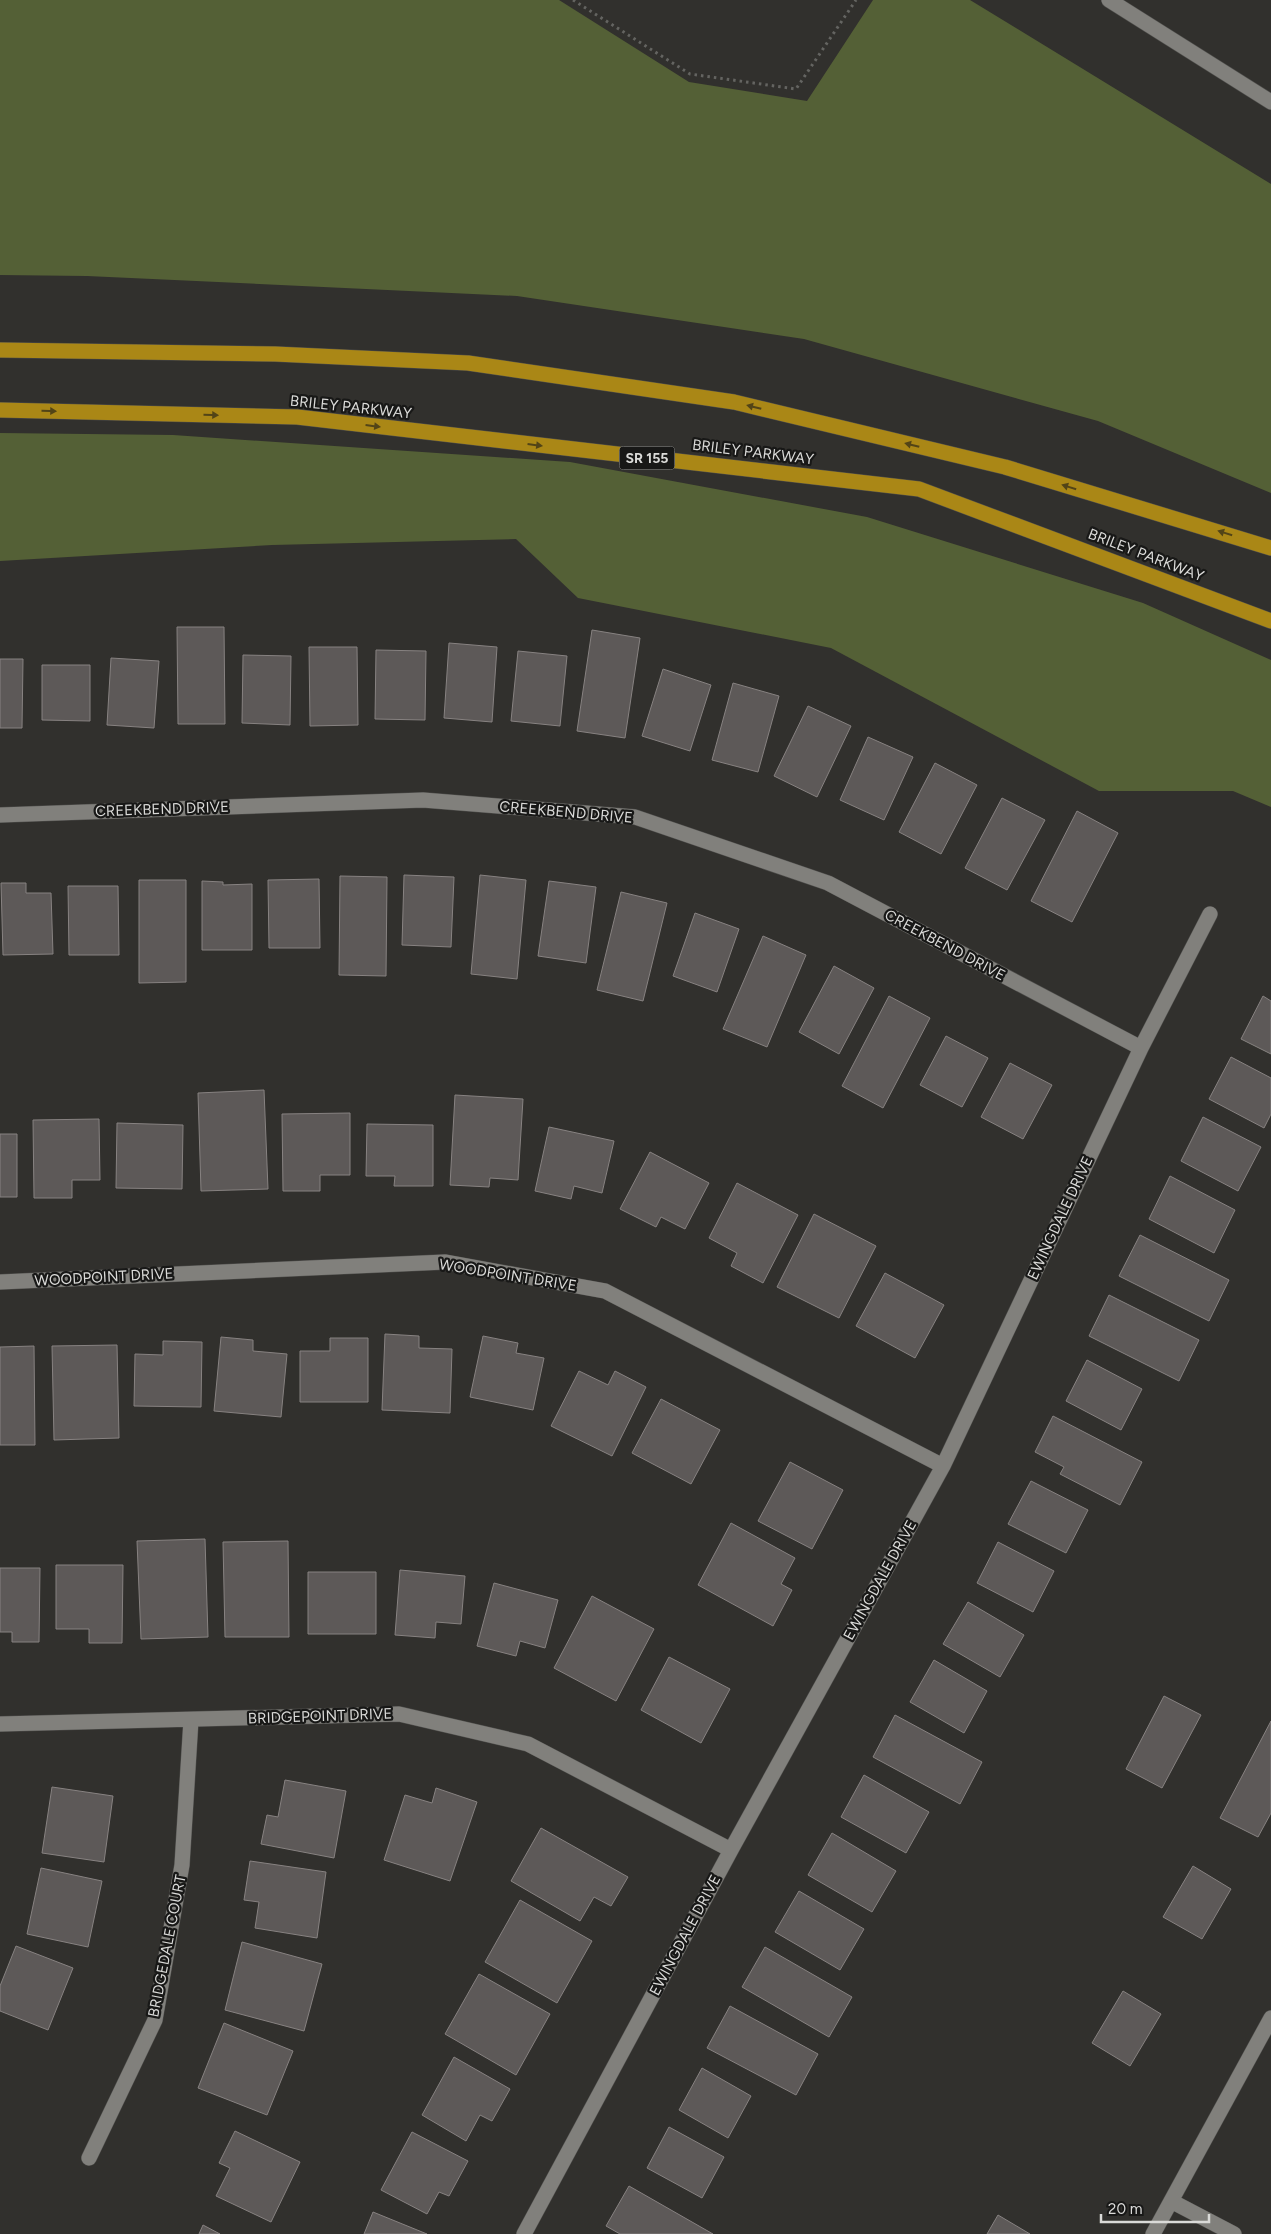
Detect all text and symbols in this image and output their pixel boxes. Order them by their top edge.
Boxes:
street label: BRILEY PARKWAY [289,392,413,422]
one-way arrow [746,403,762,411]
one-way arrow [41,408,57,416]
one-way arrow [203,411,219,419]
one-way arrow [365,422,381,430]
street label: BRILEY PARKWAY [691,436,815,468]
one-way arrow [527,441,543,449]
one-way arrow [904,441,919,449]
road number: SR 155 [620,446,674,469]
one-way arrow [1061,482,1076,490]
street label: BRILEY PARKWAY [1086,525,1206,585]
one-way arrow [1217,529,1232,537]
street label: CREEKBEND DRIVE [499,797,633,827]
street label: CREEKBEND DRIVE [95,798,229,820]
street label: CREEKBEND DRIVE [882,906,1008,984]
street label: EWINGDALE DRIVE [1023,1153,1097,1283]
street label: WOODPOINT DRIVE [438,1255,578,1295]
street label: WOODPOINT DRIVE [34,1264,174,1290]
street label: EWINGDALE DRIVE [840,1517,920,1643]
street label: BRIDGEPOINT DRIVE [248,1704,392,1728]
street label: EWINGDALE DRIVE [646,1871,724,1999]
street label: BRIDGEDALE COURT [144,1873,190,2019]
scale bar [1101,2192,1208,2224]
text: 20 m [1108,2200,1142,2218]

